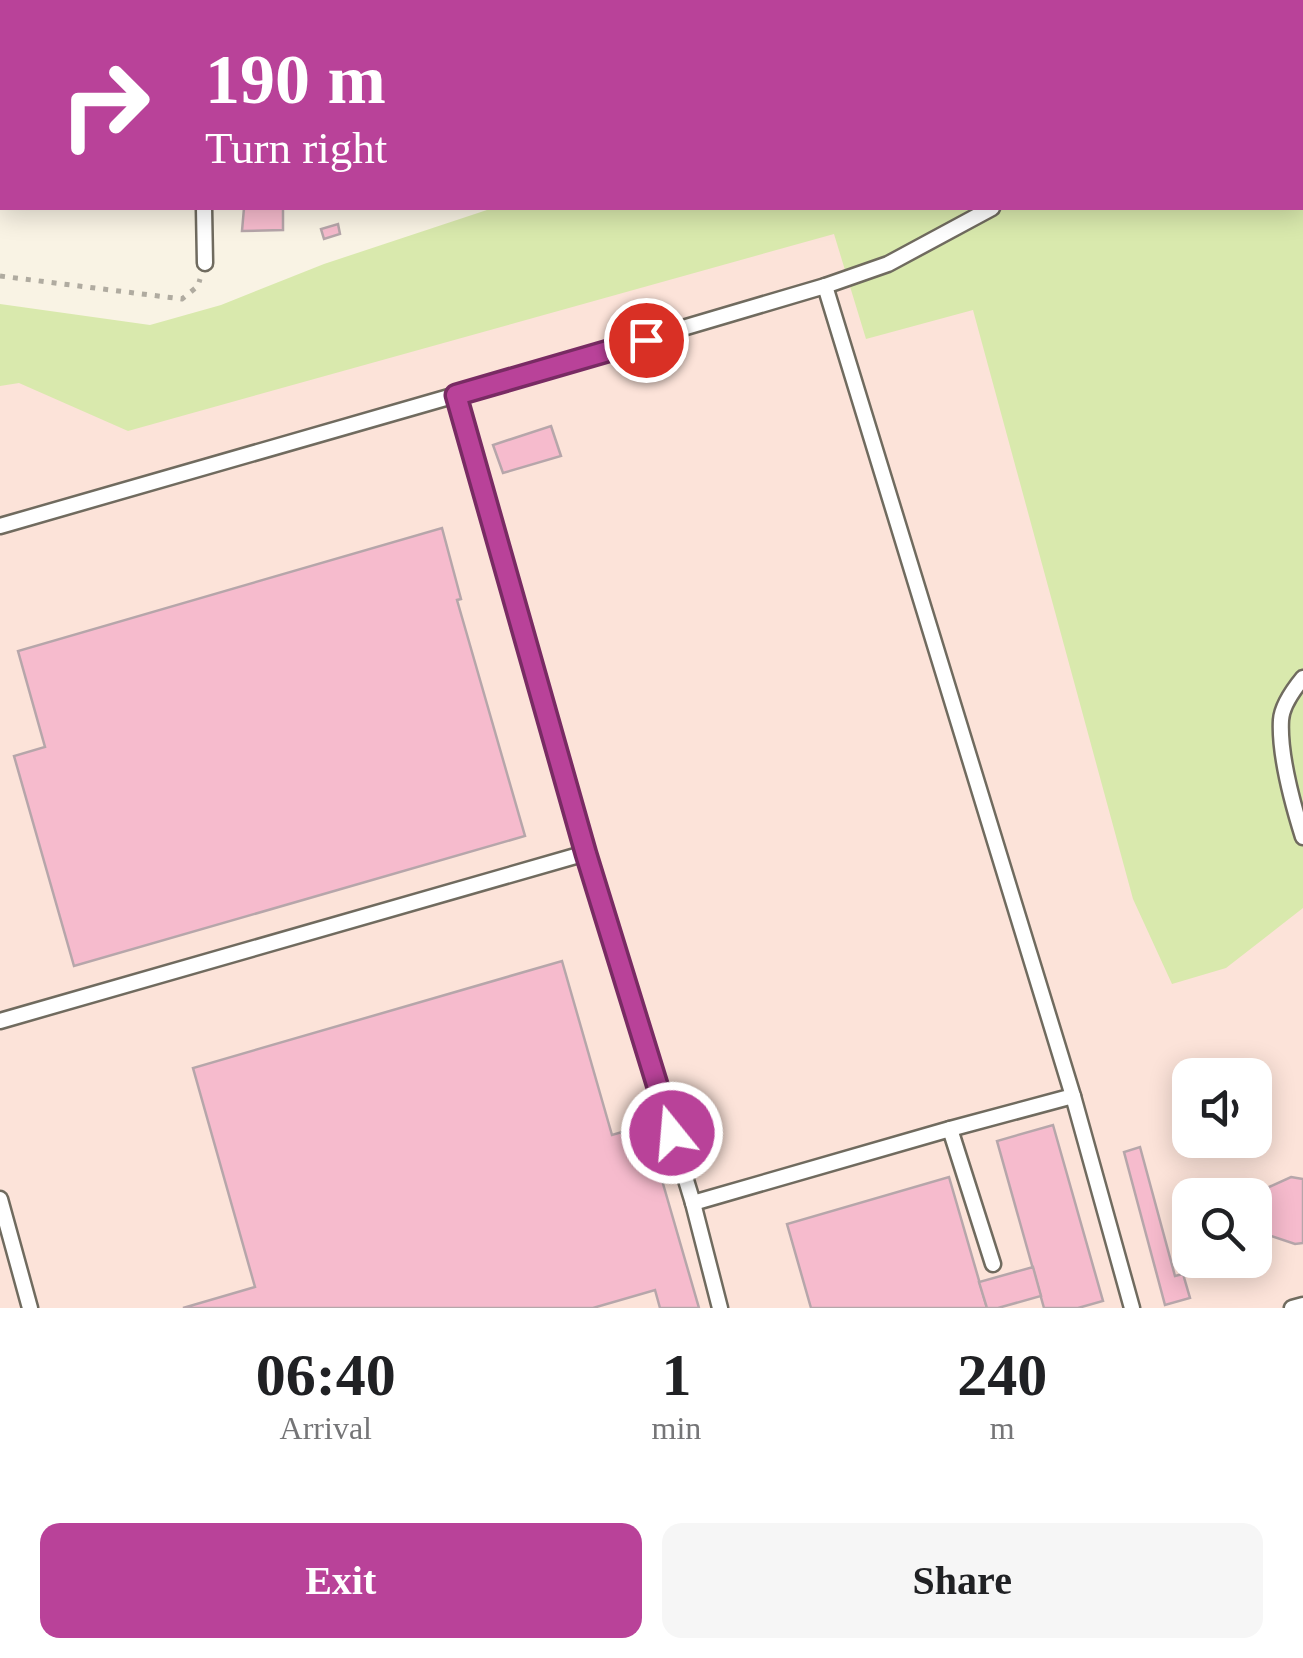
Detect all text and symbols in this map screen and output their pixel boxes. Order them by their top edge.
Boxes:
icon: right [40,40,170,170]
text: 190 m [205,41,386,118]
text: Turn right [205,123,387,173]
pin [604,298,689,383]
icon: arrive [619,313,674,368]
map controls [1172,1058,1272,1278]
button: sound [1172,1058,1272,1158]
position arrow [620,1081,724,1185]
button: search [1172,1178,1272,1278]
text: 06:40 [256,1342,396,1408]
text: 1 [661,1342,691,1408]
text: 240 [957,1342,1047,1408]
text: Arrival [280,1410,372,1446]
text: min [652,1410,701,1446]
text: m [990,1410,1015,1446]
button: Exit [40,1523,642,1638]
button: Share [662,1523,1263,1638]

